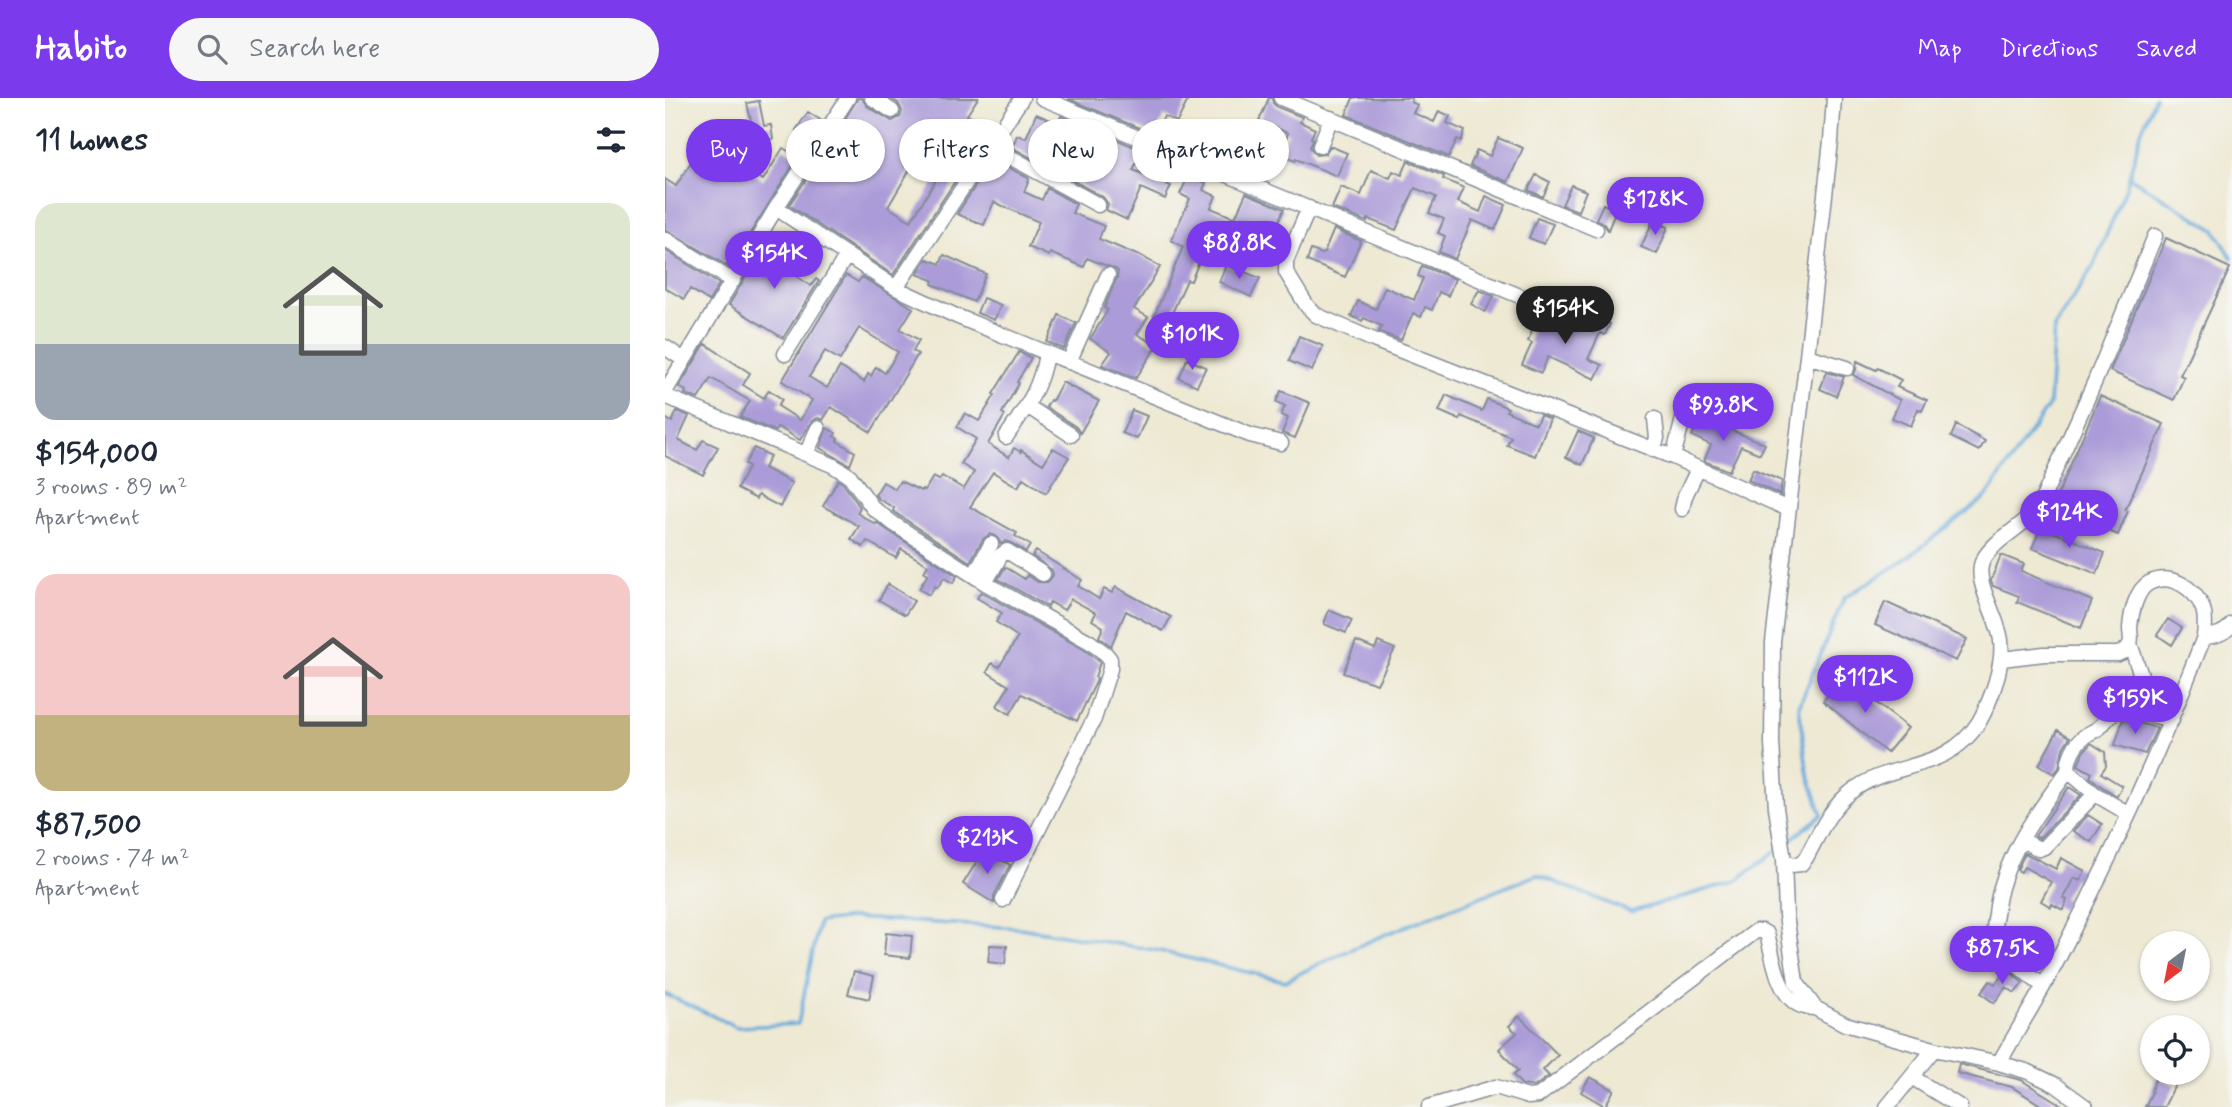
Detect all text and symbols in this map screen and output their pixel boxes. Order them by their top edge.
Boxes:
search box [169,18,659,81]
text: Habito [35,27,127,71]
icon: search [193,30,231,68]
text: Search here [249,32,380,66]
text: Map [1918,34,1962,65]
text: Directions [2000,34,2098,65]
text: Saved [2136,34,2197,65]
chip: Buy [686,119,772,182]
chip: Rent [786,119,885,182]
chip: Filters [899,119,1014,182]
chip: New [1028,119,1118,182]
chip: Apartment [1132,119,1289,182]
text: 11 homes [35,121,148,160]
icon: filters [592,121,630,159]
pin: $128K [1606,178,1704,237]
text: $128K [1623,185,1687,215]
pin: $88.8K [1182,222,1296,281]
text: $88.8K [1202,229,1276,259]
pin: $154K [725,232,823,291]
text: $154K [741,239,807,269]
icon: home [270,248,396,374]
pin: $154K [1516,286,1614,346]
text: $154K [1532,294,1598,324]
pin: $101K [1143,313,1241,372]
text: $101K [1161,320,1223,350]
pin: $93.8K [1666,384,1780,443]
text: $93.8K [1689,391,1757,421]
text: $154,000 [35,434,158,473]
text: 3 rooms · 89 m² [35,473,187,503]
pin: $124K [2020,490,2118,550]
text: $124K [2036,498,2102,528]
text: Apartment [35,503,140,533]
icon: home [270,619,396,745]
pin: $112K [1816,656,1914,715]
text: $112K [1833,663,1897,693]
pin: $159K [2086,676,2184,736]
text: $159K [2103,684,2167,714]
text: $87,500 [35,805,142,844]
pin: $213K [938,816,1036,876]
text: $213K [957,824,1017,854]
text: 2 rooms · 74 m² [35,844,190,874]
text: Apartment [35,874,140,904]
pin: $87.5K [1945,926,2059,986]
north arrow [2140,931,2210,1001]
map controls [2140,931,2210,1085]
text: $87.5K [1966,934,2038,964]
button: locate [2140,1015,2210,1085]

